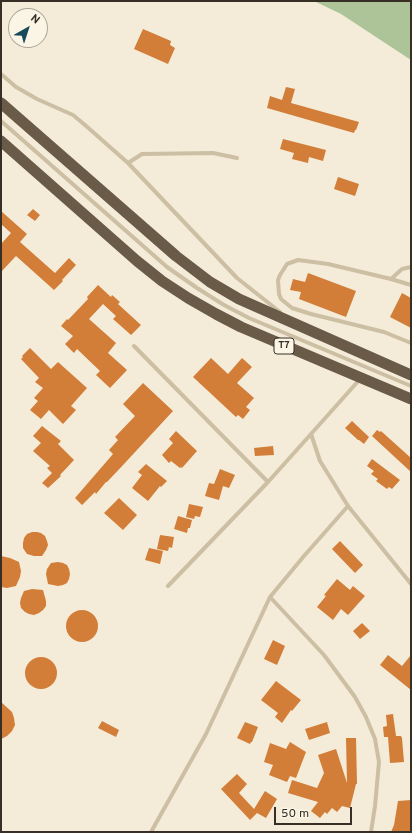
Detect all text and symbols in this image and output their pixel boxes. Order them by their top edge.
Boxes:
north arrow [8,8,48,48]
text: N [27,12,42,27]
road number: T7 [274,338,294,354]
scale bar [276,799,354,825]
text: 50 m [281,806,309,822]

